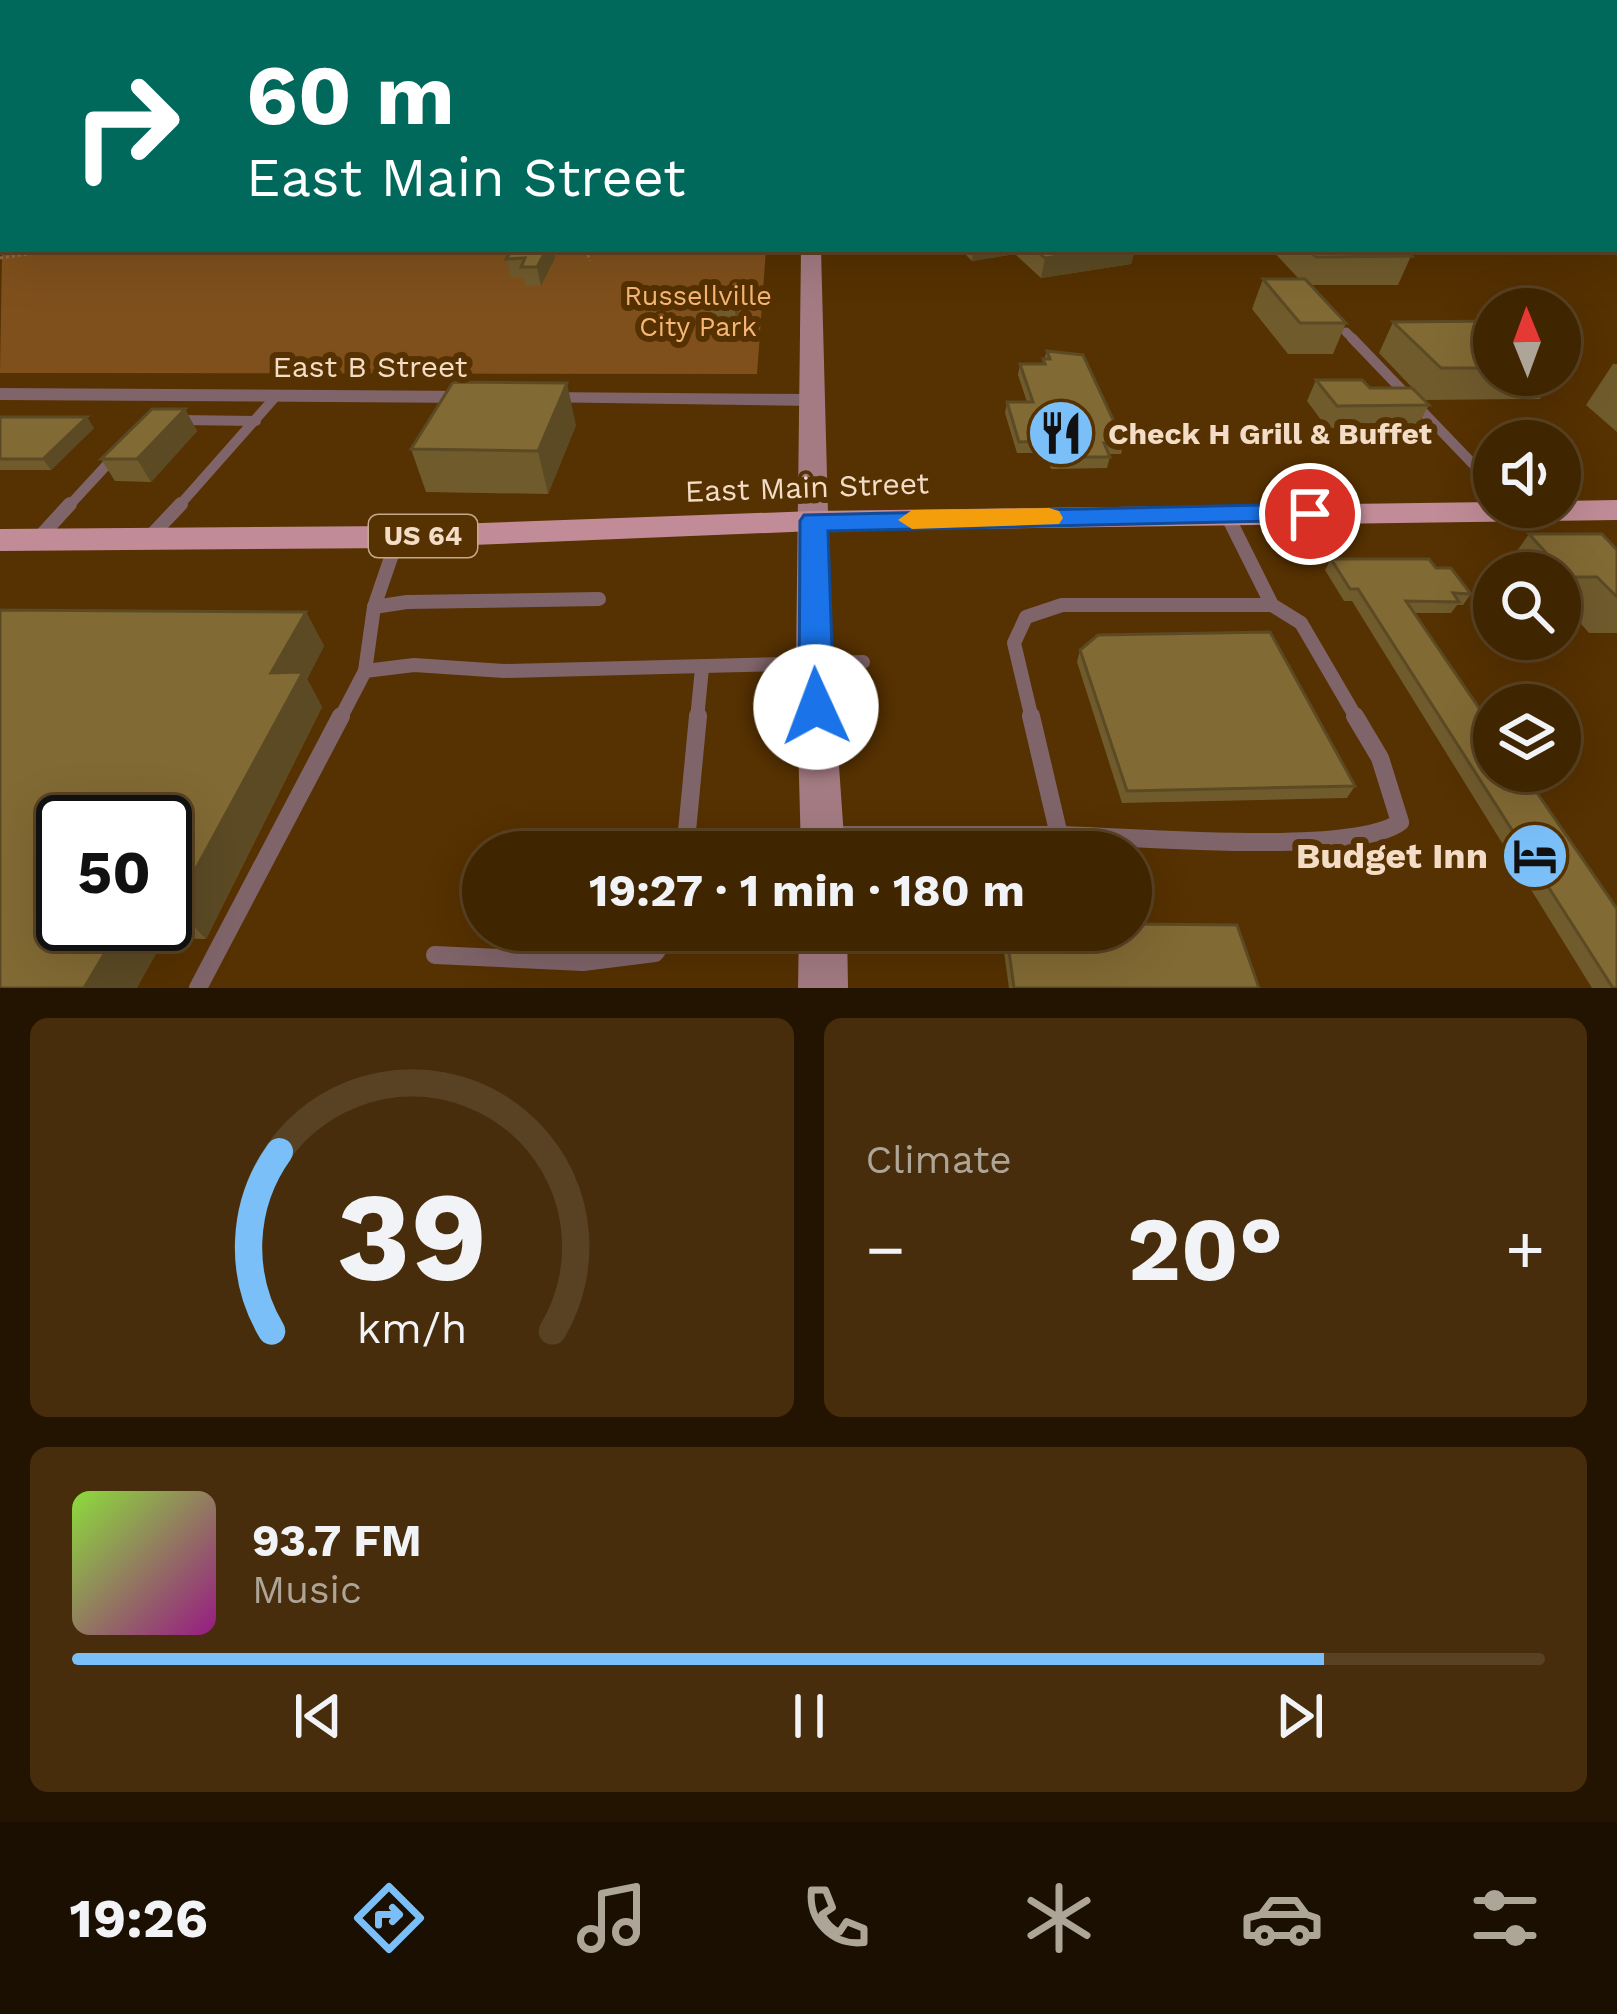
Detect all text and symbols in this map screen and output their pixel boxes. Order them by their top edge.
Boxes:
text: 60 m [246,46,455,144]
icon: right [48,48,204,204]
text: East Main Street [246,146,686,209]
park label: Russellville City Park [624,280,772,343]
north arrow [1473,288,1581,396]
map controls [1473,288,1581,792]
street label: East B Street [273,349,468,384]
restaurant icon: Check H Grill & Buffet [1026,398,1096,468]
place label: Check H Grill & Buffet [1108,416,1432,451]
button: sound [1473,420,1581,528]
pin [1259,463,1361,565]
street label: East Main Street [684,465,930,509]
icon: arrive [1277,481,1343,547]
road number: US 64 [369,515,477,557]
button: search [1473,552,1581,660]
position arrow [753,644,879,770]
button: layers [1473,684,1581,792]
speed limit sign: 50 [36,795,192,951]
hotel icon: Budget Inn [1500,821,1570,891]
place label: Budget Inn [1296,835,1488,877]
text: 19:27 · 1 min · 180 m [589,864,1025,917]
text: Climate [866,1137,1012,1182]
text: 39 [336,1164,487,1310]
text: 20° [1127,1196,1283,1302]
text: − [866,1211,905,1288]
text: + [1505,1211,1545,1288]
text: km/h [356,1302,467,1352]
text: 93.7 FM [252,1514,422,1567]
text: Music [252,1567,362,1612]
icon: previous [285,1683,351,1749]
icon: pause [776,1683,842,1749]
icon: next [1267,1683,1333,1749]
icon: directions [347,1876,431,1960]
icon: music [570,1876,654,1960]
icon: phone [794,1876,878,1960]
icon: climate [1017,1876,1101,1960]
icon: car [1240,1876,1324,1960]
icon: filters [1463,1876,1547,1960]
text: 19:26 [70,1887,208,1950]

